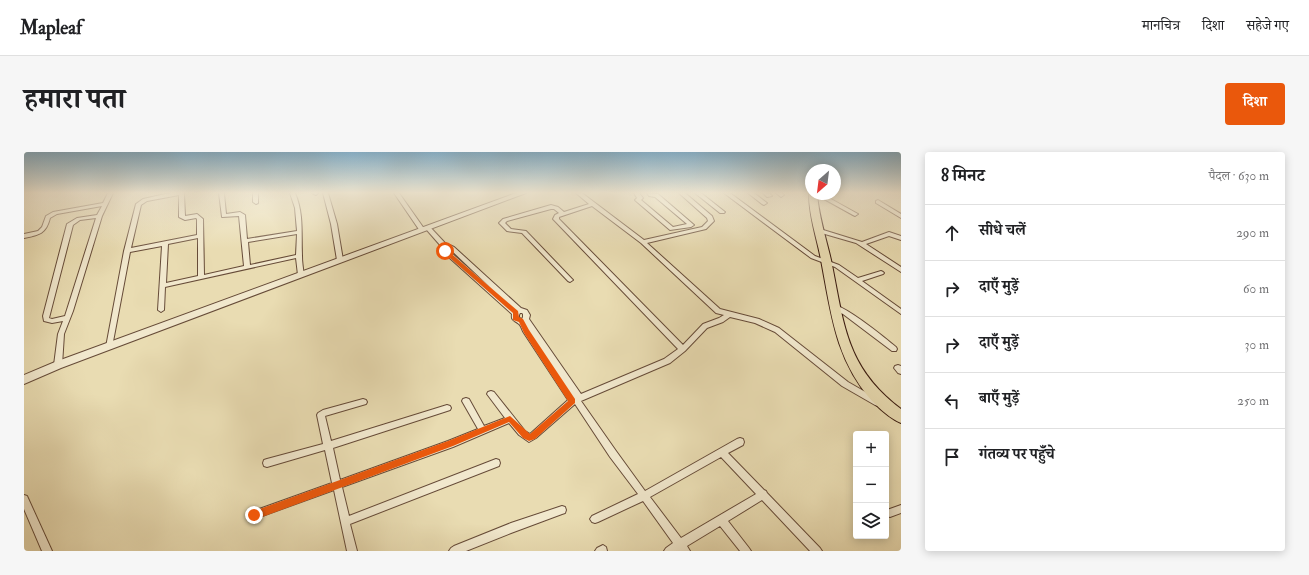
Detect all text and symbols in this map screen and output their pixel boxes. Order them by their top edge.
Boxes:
text: Mapleaf [20,16,82,40]
text: मानचित्र [1142,17,1180,34]
text: दिशा [1202,17,1224,34]
text: सहेजे गए [1246,17,1289,34]
text: हमारा पता [24,82,125,117]
button: दिशा [1225,83,1285,125]
north arrow [805,164,841,200]
text: 8 मिनट [941,165,985,186]
text: पैदल · 630 m [1209,168,1269,184]
text: सीधे चलें [979,221,1026,240]
icon: ahead [941,222,963,244]
text: 290 m [1236,225,1269,241]
route start [436,242,454,260]
text: दाएँ मुड़ें [979,277,1019,296]
icon: right [941,278,963,300]
text: 60 m [1243,281,1269,297]
text: दाएँ मुड़ें [979,333,1019,352]
icon: right [941,334,963,356]
text: 30 m [1245,337,1269,353]
text: बाएँ मुड़ें [979,389,1019,408]
icon: left [941,390,963,412]
text: 250 m [1237,393,1269,409]
map controls [853,431,889,539]
button: + [853,431,889,467]
text: गंतव्य पर पहुँचे [979,445,1055,464]
icon: arrive [941,446,963,468]
button: − [853,467,889,503]
button: layers [853,503,889,539]
route end [245,506,263,524]

